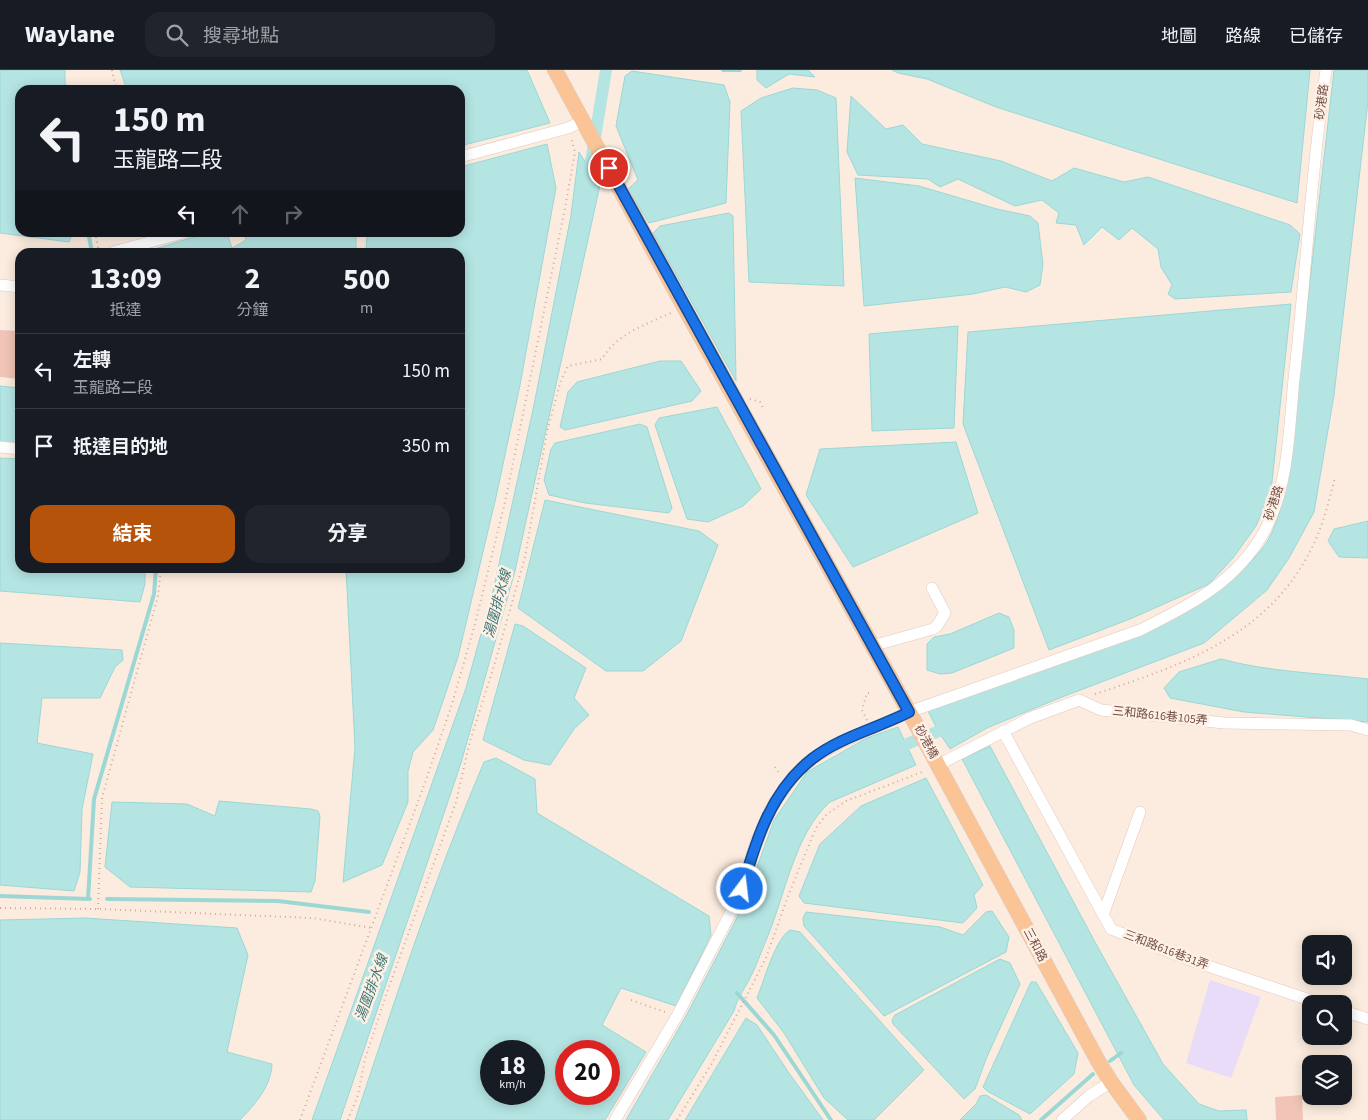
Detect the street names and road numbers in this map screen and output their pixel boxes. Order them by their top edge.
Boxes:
street label: 砂港路 [1311,83,1333,121]
street label: 砂港路 [1260,483,1288,523]
street label: 三和路616巷105弄 [1111,703,1209,729]
street label: 砂港橋 [910,722,942,762]
street label: 三和路 [1019,925,1051,965]
street label: 三和路616巷31弄 [1121,926,1211,974]

